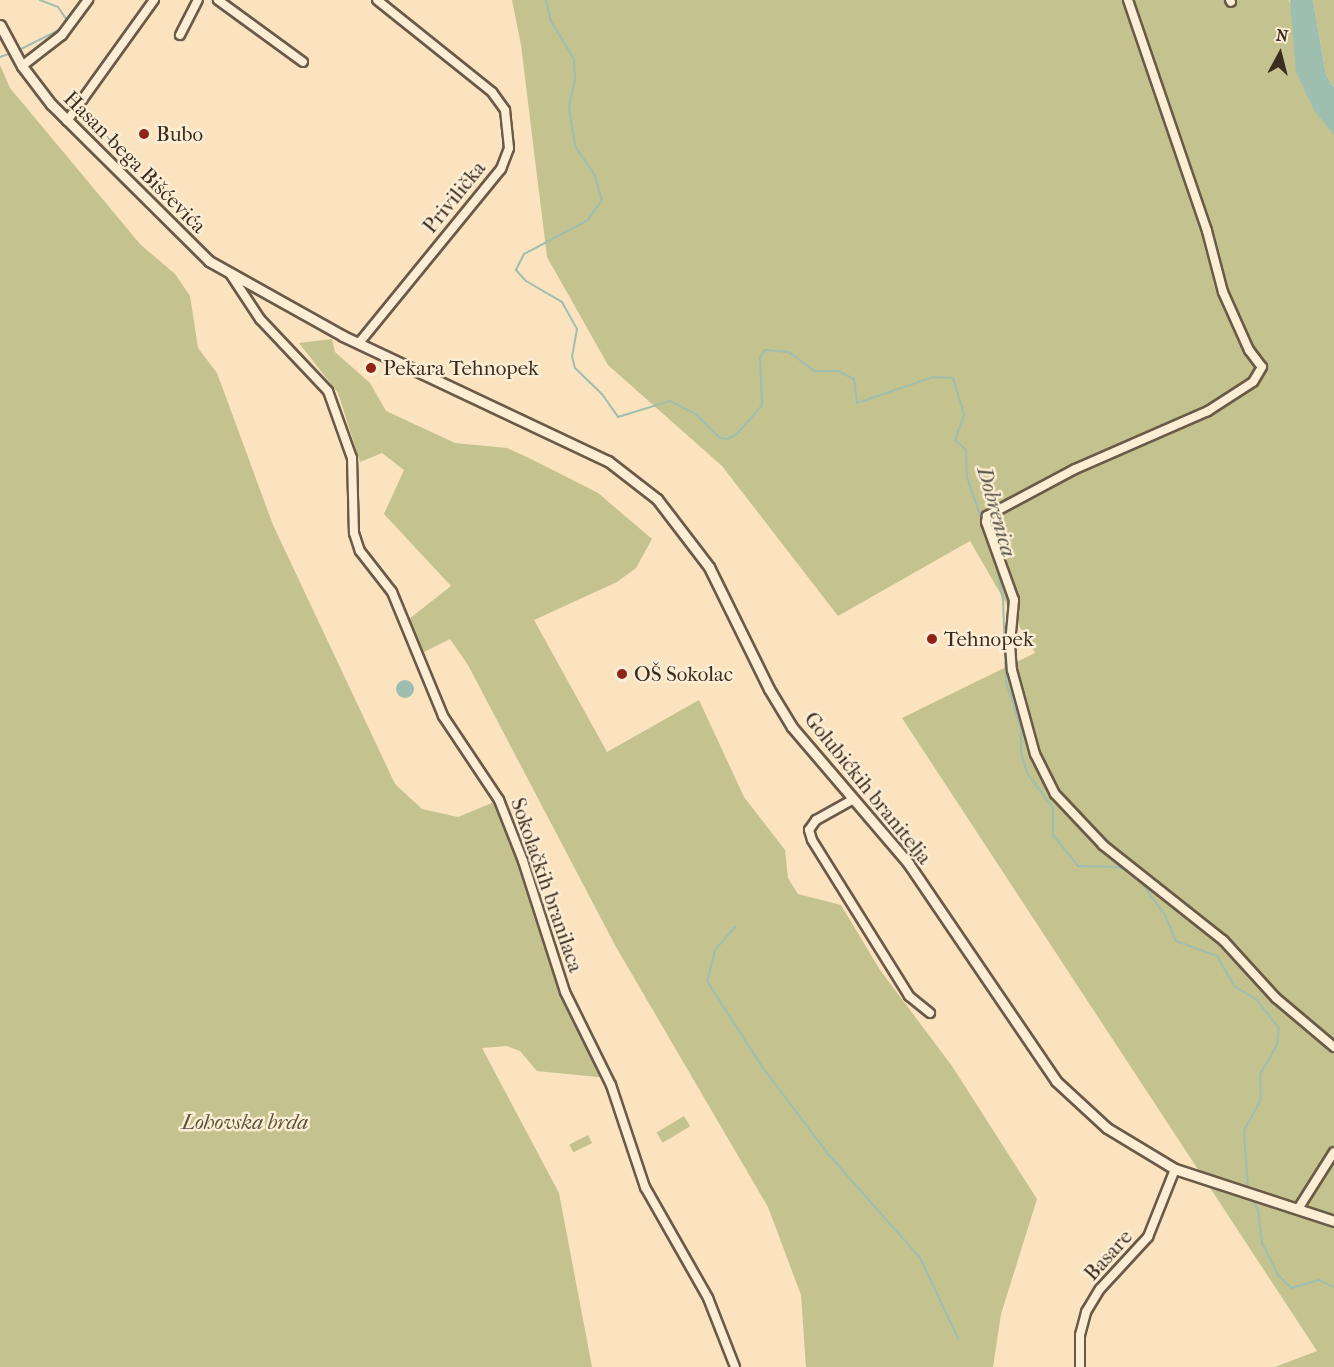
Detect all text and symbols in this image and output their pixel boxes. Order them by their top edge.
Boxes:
north arrow [1250,24,1310,84]
text: N [1275,25,1289,46]
street label: Hasan-bega Bišćevića [59,86,211,238]
place label: Bubo [156,121,203,147]
marker: Bubo [137,127,151,141]
street label: Privilička [417,156,491,238]
place label: Pekara Tehnopek [383,355,539,381]
marker: Pekara Tehnopek [364,361,378,375]
water label: Dobrenica [971,464,1021,560]
place label: Tehnopek [944,626,1034,652]
marker: Tehnopek [925,632,939,646]
place label: OŠ Sokolac [634,661,733,687]
marker: OŠ Sokolac [615,667,629,681]
street label: Golubićkih branitelja [799,707,937,869]
street label: Sokolačkih branilaca [505,795,589,975]
park label: Lohovska brda [182,1109,308,1135]
street label: Basare [1079,1224,1137,1286]

